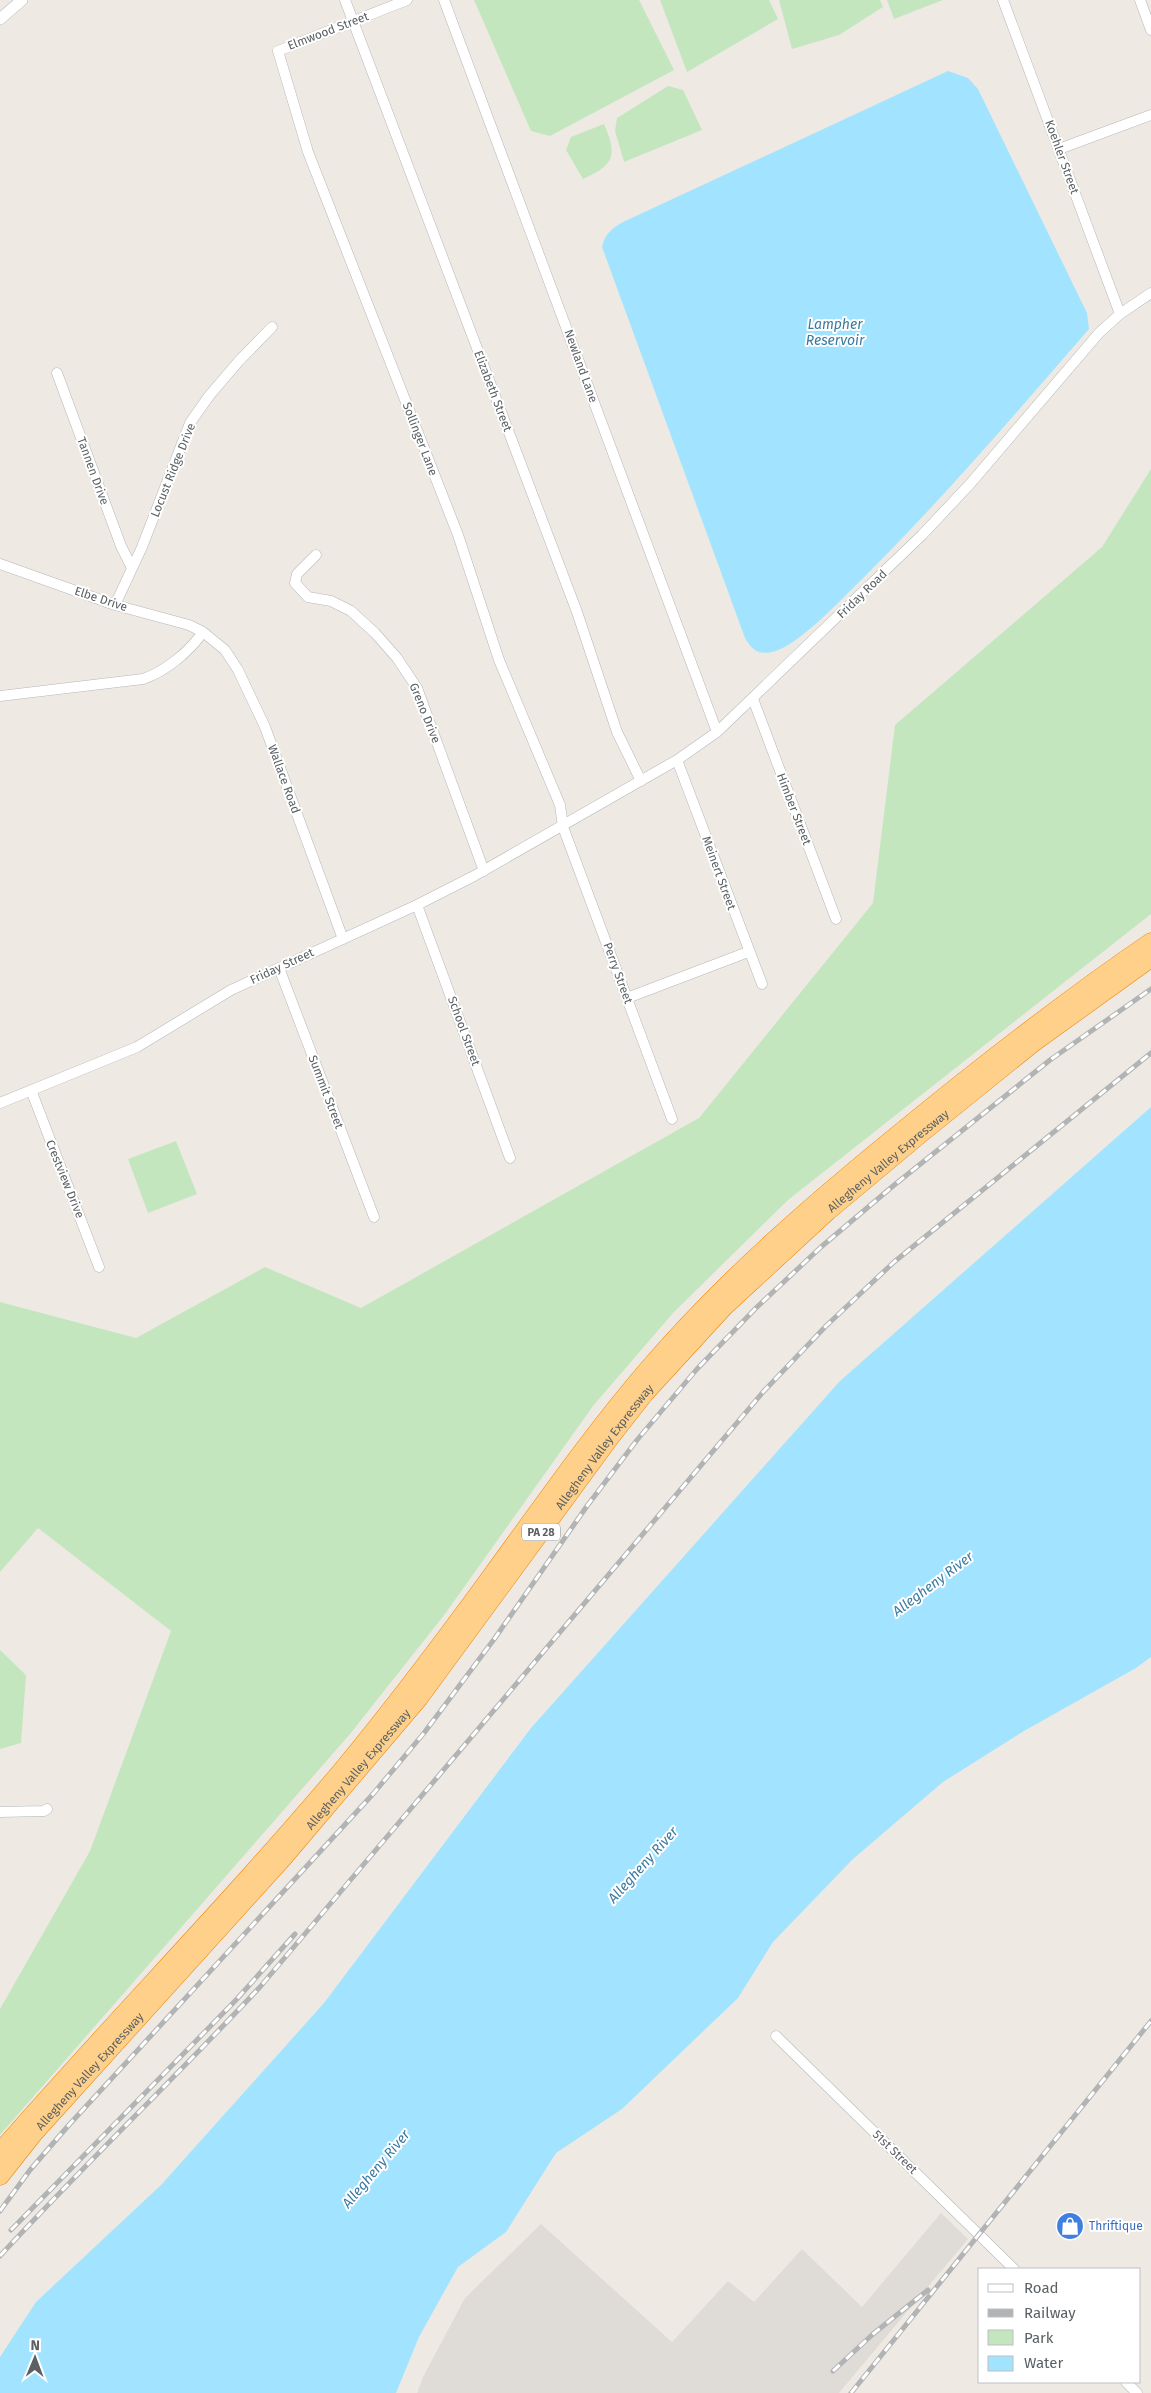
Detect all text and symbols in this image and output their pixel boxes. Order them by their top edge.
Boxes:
street label: Elmwood Street [286,9,371,53]
street label: Koehler Street [1042,118,1082,197]
water label: Lampher Reservoir [806,316,865,349]
street label: Newland Lane [561,328,601,404]
street label: Elizabeth Street [471,349,515,434]
street label: Sollinger Lane [400,400,440,478]
street label: Locust Ridge Drive [148,421,198,519]
street label: Tannen Drive [74,435,112,507]
street label: Friday Road [834,567,890,621]
street label: Elbe Drive [73,584,129,614]
street label: Greno Drive [407,681,443,745]
street label: Wallace Road [265,743,303,815]
street label: Himber Street [774,771,814,848]
street label: Meinert Street [699,834,739,912]
street label: Perry Street [600,941,636,1006]
street label: Friday Street [248,945,317,987]
street label: School Street [445,995,483,1068]
street label: Summit Street [306,1053,347,1131]
street label: Allegheny Valley Expressway [825,1107,952,1215]
street label: Crestview Drive [43,1138,87,1220]
street label: Allegheny Valley Expressway [553,1381,657,1512]
road number: PA 28 [522,1524,560,1540]
water label: Allegheny River [888,1548,977,1620]
street label: Allegheny Valley Expressway [303,1706,413,1832]
water label: Allegheny River [604,1823,682,1907]
street label: Allegheny Valley Expressway [33,2010,147,2133]
water label: Allegheny River [338,2126,414,2212]
street label: 51st Street [870,2127,921,2177]
shop icon: Thriftique [1055,2211,1085,2241]
place label: Thriftique [1089,2219,1143,2233]
legend [978,2268,1141,2383]
text: Road [1024,2279,1059,2297]
text: Railway [1024,2304,1076,2322]
text: Park [1024,2329,1054,2347]
north arrow [10,2333,60,2383]
text: N [30,2337,40,2354]
text: Water [1024,2354,1063,2372]

